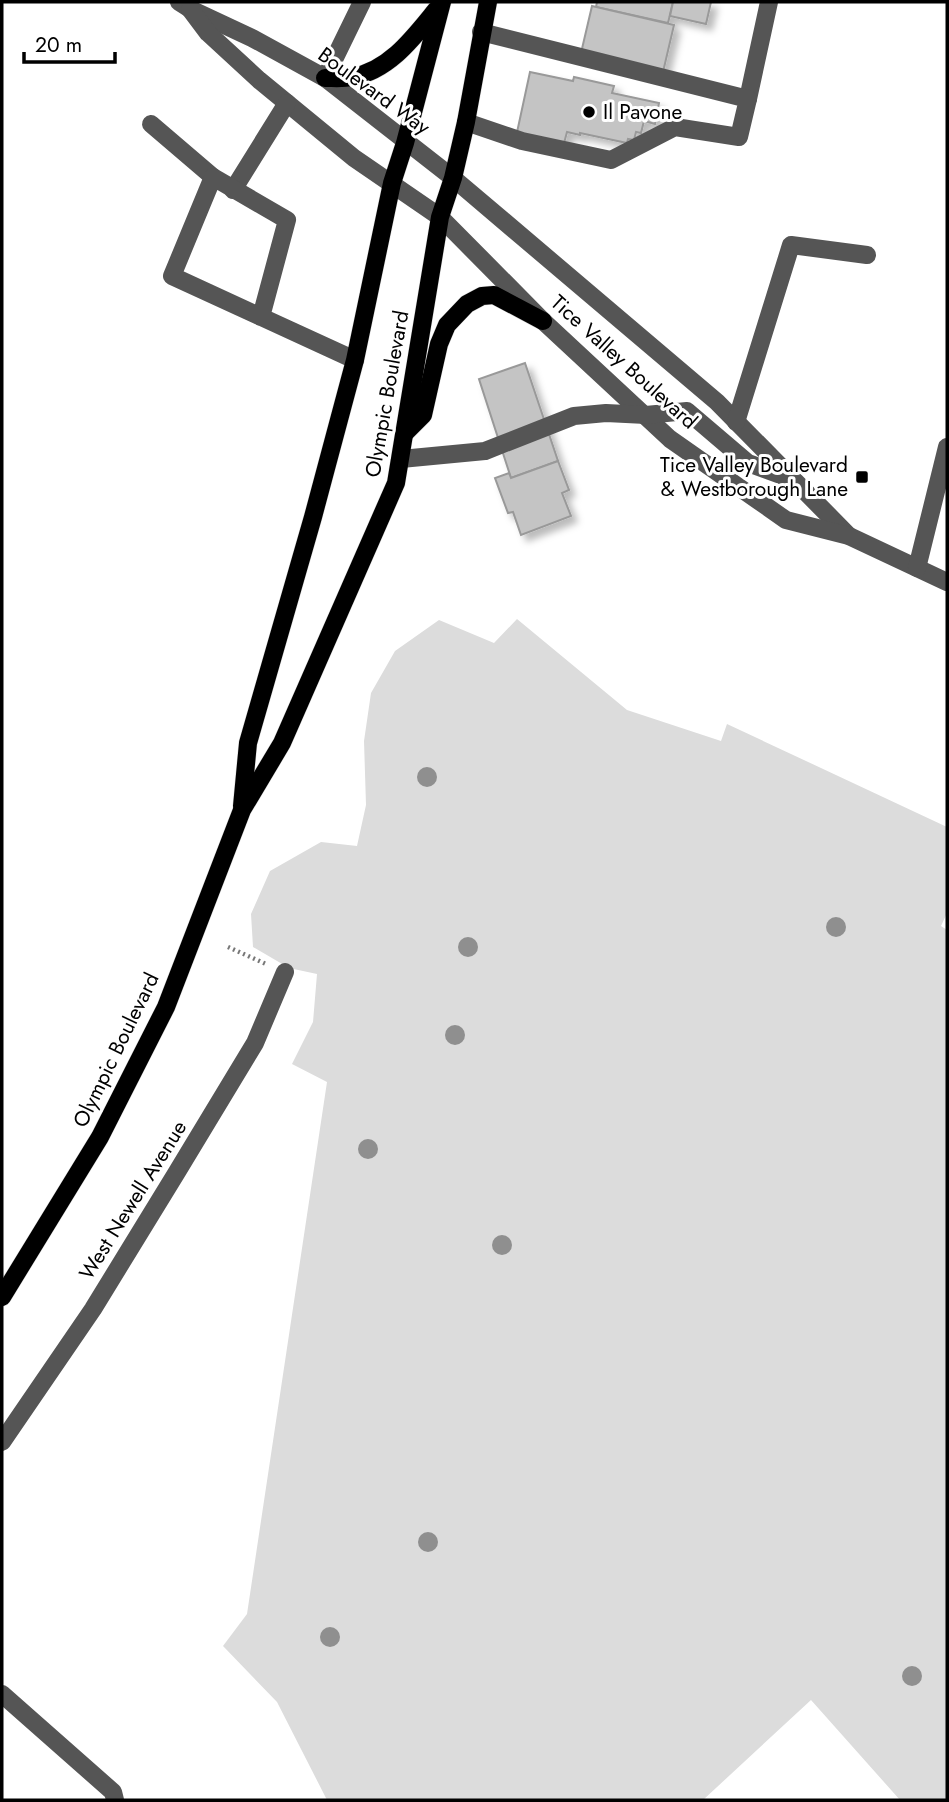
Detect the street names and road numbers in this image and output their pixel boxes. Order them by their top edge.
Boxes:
street label: Boulevard Way [312,40,437,142]
street label: Tice Valley Boulevard [544,288,704,436]
street label: Olympic Boulevard [358,308,416,480]
street label: Olympic Boulevard [66,968,166,1132]
street label: West Newell Avenue [72,1114,194,1285]

